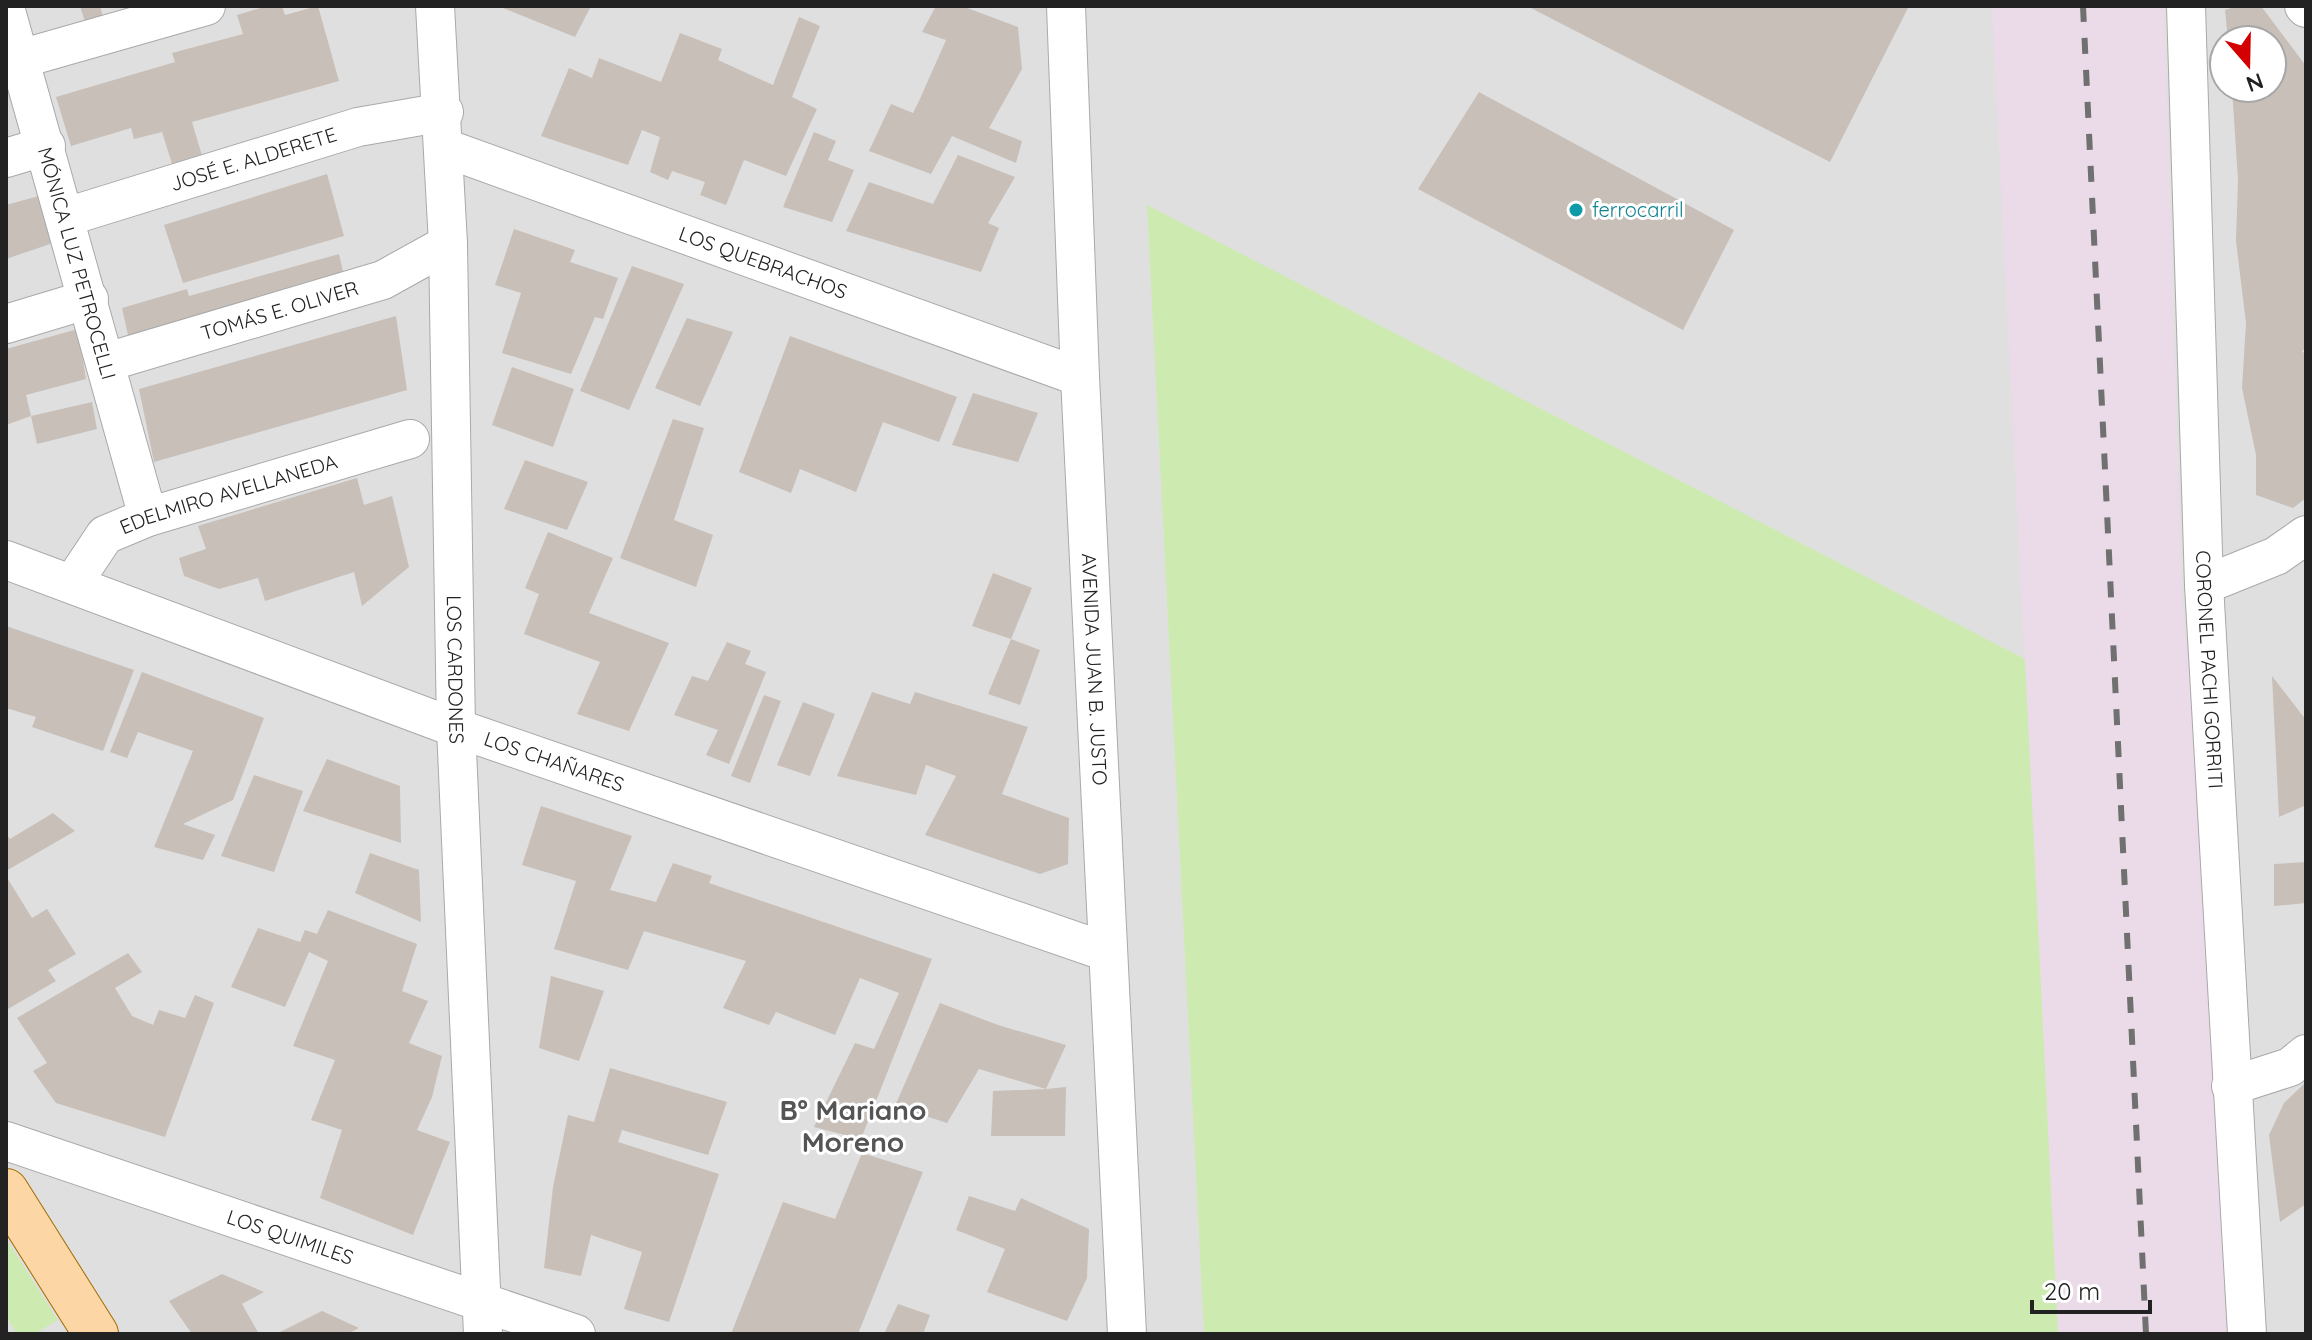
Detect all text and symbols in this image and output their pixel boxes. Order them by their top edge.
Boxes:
north arrow [2208,24,2288,104]
text: N [2242,67,2267,99]
street label: JOSÉ E. ALDERETE [167,121,339,196]
street label: MÓNICA LUZ PETROCELLI [33,144,122,382]
place label: ferrocarril [1592,197,1684,222]
marker: ferrocarril [1567,201,1585,219]
street label: LOS QUEBRACHOS [676,220,851,304]
street label: TOMÁS E. OLIVER [198,275,361,345]
street label: EDELMIRO AVELLANEDA [116,448,340,539]
street label: CORONEL PACHI GORRITI [2191,550,2229,790]
street label: AVENIDA JUAN B. JUSTO [1077,553,1113,786]
street label: LOS CARDONES [442,595,470,745]
street label: LOS CHAÑARES [481,726,628,797]
district label: Bº Mariano Moreno [779,1092,927,1159]
street label: LOS QUIMILES [224,1204,357,1270]
scale bar [2032,1264,2150,1314]
text: 20 m [2044,1276,2100,1306]

